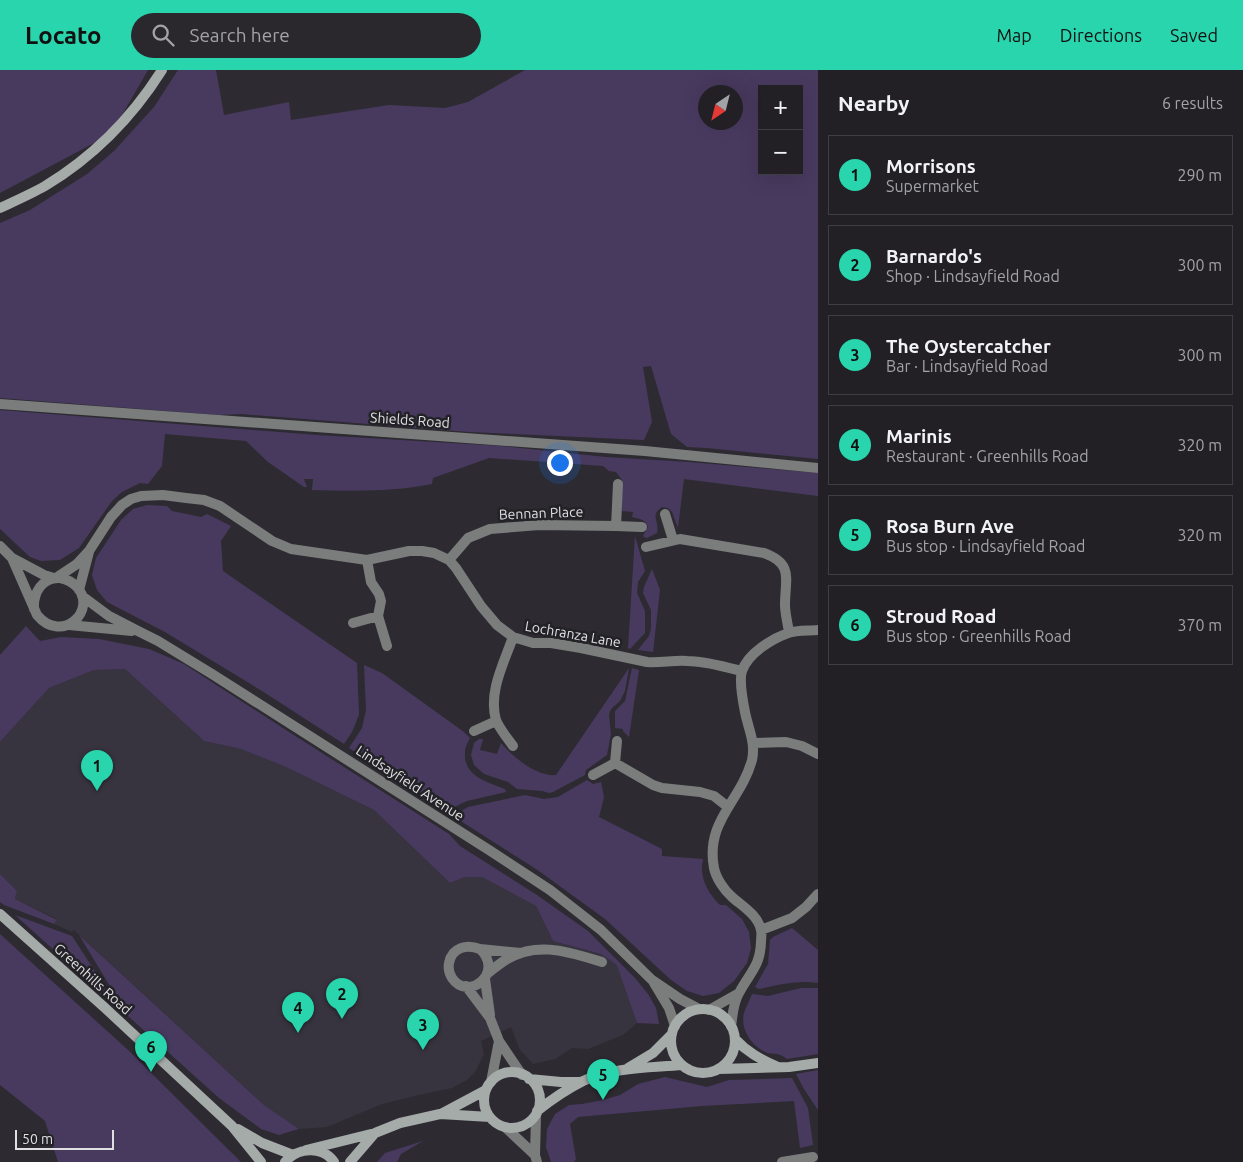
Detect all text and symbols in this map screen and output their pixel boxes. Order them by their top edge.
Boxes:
search box [131,13,481,58]
icon: search [149,21,177,49]
text: Locato [25,22,101,49]
text: Search here [189,24,290,46]
text: Map [996,25,1032,45]
text: Directions [1060,25,1142,45]
text: Saved [1170,25,1218,45]
north arrow [698,85,743,130]
map controls [758,85,803,175]
button: + [758,85,803,130]
text: Nearby [838,91,909,115]
text: 6 results [1162,94,1223,112]
button: − [758,130,803,175]
text: Morrisons [886,155,976,177]
text: 1 [850,166,860,184]
text: 290 m [1177,166,1222,184]
text: Supermarket [886,177,979,195]
text: Barnardo's [886,245,982,267]
text: 2 [850,256,860,274]
text: 300 m [1177,256,1222,274]
text: Shop · Lindsayfield Road [886,267,1060,285]
text: The Oystercatcher [886,335,1051,357]
text: 3 [850,346,860,364]
text: 300 m [1177,346,1222,364]
text: Bar · Lindsayfield Road [886,357,1048,375]
street label: Shields Road [370,409,450,431]
text: Marinis [886,425,952,447]
text: 4 [850,436,860,454]
text: 320 m [1177,436,1222,454]
text: Restaurant · Greenhills Road [886,447,1089,465]
your location [547,450,573,476]
street label: Bennan Place [499,504,583,522]
text: Rosa Burn Ave [886,515,1014,537]
text: 5 [850,526,860,544]
text: 320 m [1177,526,1222,544]
text: Bus stop · Lindsayfield Road [886,537,1085,555]
text: Stroud Road [886,605,996,627]
text: 6 [850,616,860,634]
text: 370 m [1177,616,1222,634]
street label: Lochranza Lane [524,618,622,650]
text: Bus stop · Greenhills Road [886,627,1071,645]
street label: Lindsayfield Avenue [353,742,467,824]
pin: 1 [81,750,113,791]
street label: Greenhills Road [51,940,135,1018]
pin: 2 [326,978,358,1019]
pin: 4 [282,992,314,1033]
pin: 3 [407,1009,439,1050]
pin: 6 [135,1031,167,1072]
pin: 5 [587,1059,619,1100]
scale bar [15,1127,114,1150]
text: 50 m [22,1131,53,1147]

